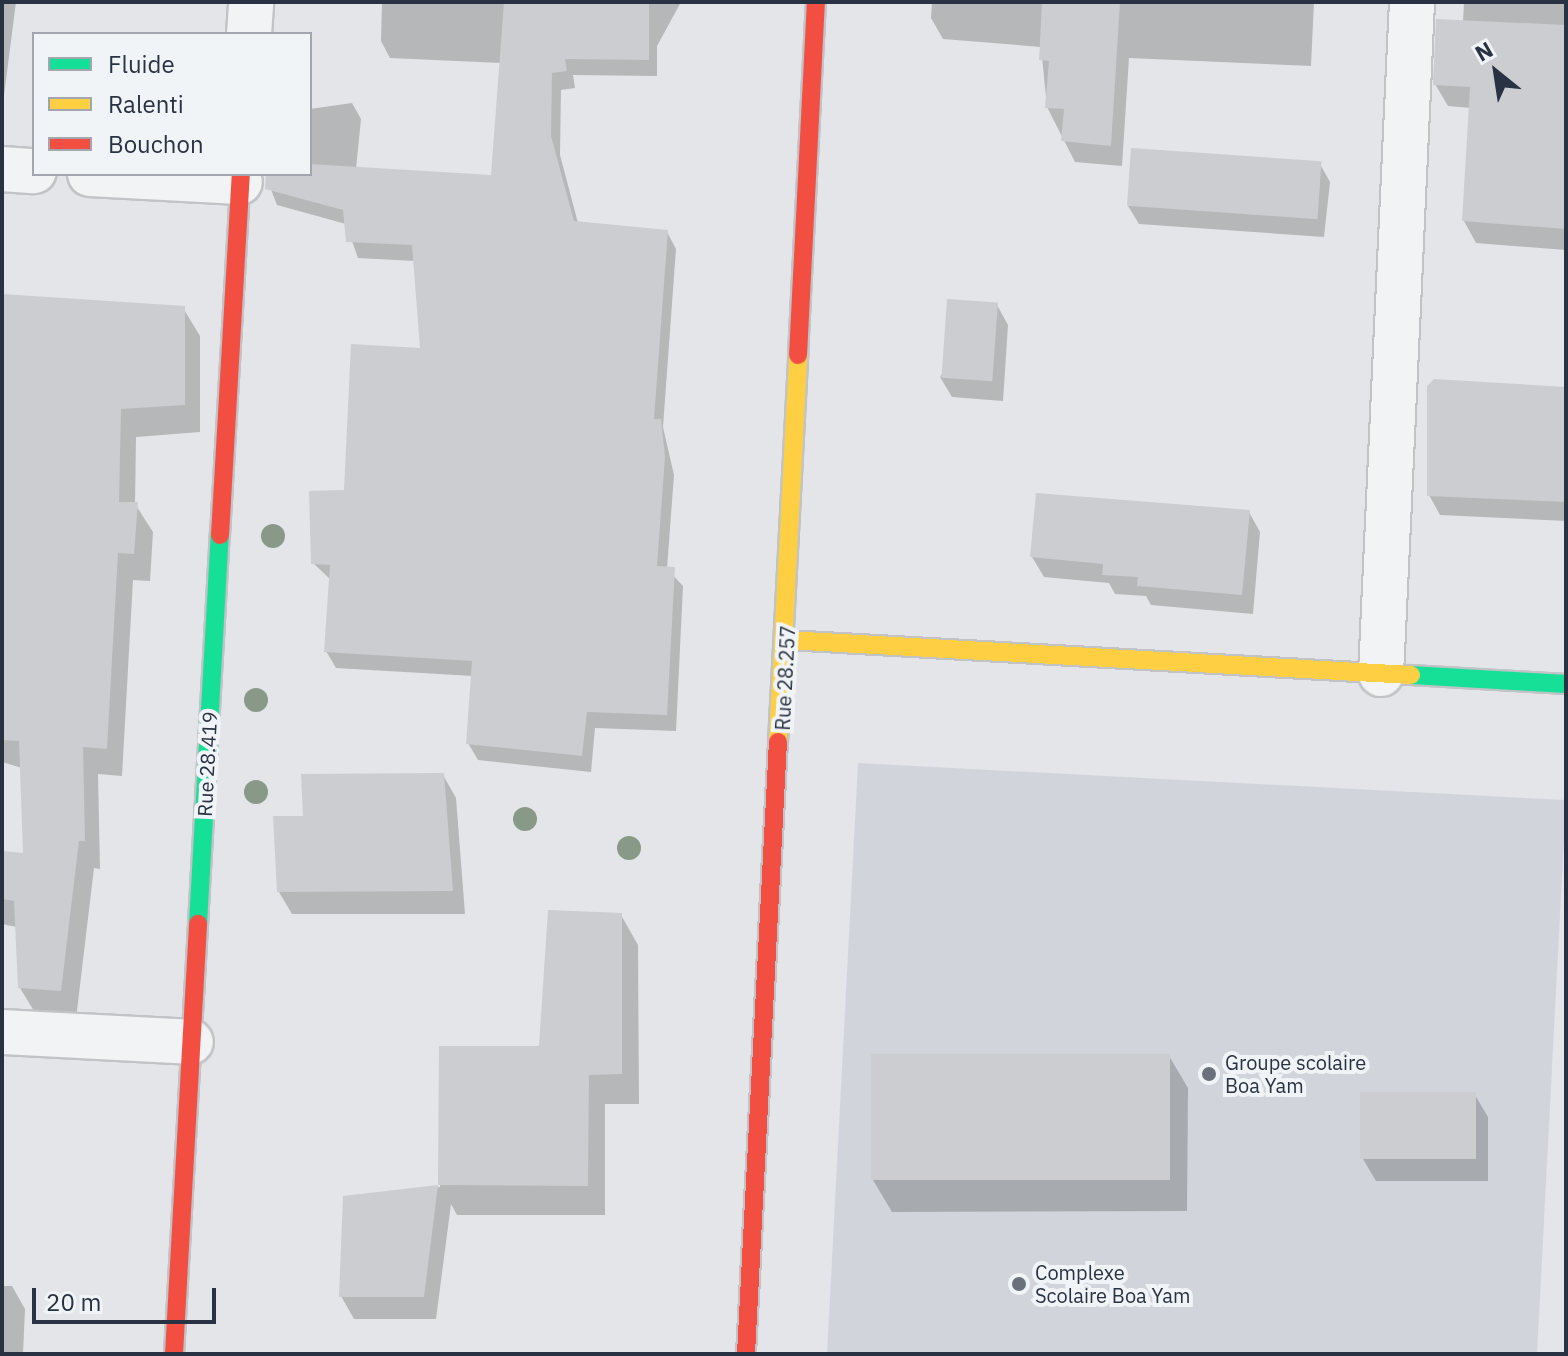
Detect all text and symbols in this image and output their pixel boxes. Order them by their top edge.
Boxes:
legend [32,32,312,176]
north arrow [1456,32,1536,112]
text: N [1470,34,1498,67]
text: Fluide [108,48,175,80]
text: Ralenti [108,88,184,120]
text: Bouchon [108,128,204,160]
street label: Rue 28.257 [770,625,800,731]
street label: Rue 28.419 [192,711,222,817]
place label: Groupe scolaire Boa Yam [1225,1050,1366,1097]
marker: Groupe scolaire Boa Yam [1200,1065,1218,1083]
place label: Complexe Scolaire Boa Yam [1035,1260,1190,1307]
scale bar [36,1272,220,1322]
marker: Complexe Scolaire Boa Yam [1010,1275,1028,1293]
text: 20 m [46,1286,101,1318]

